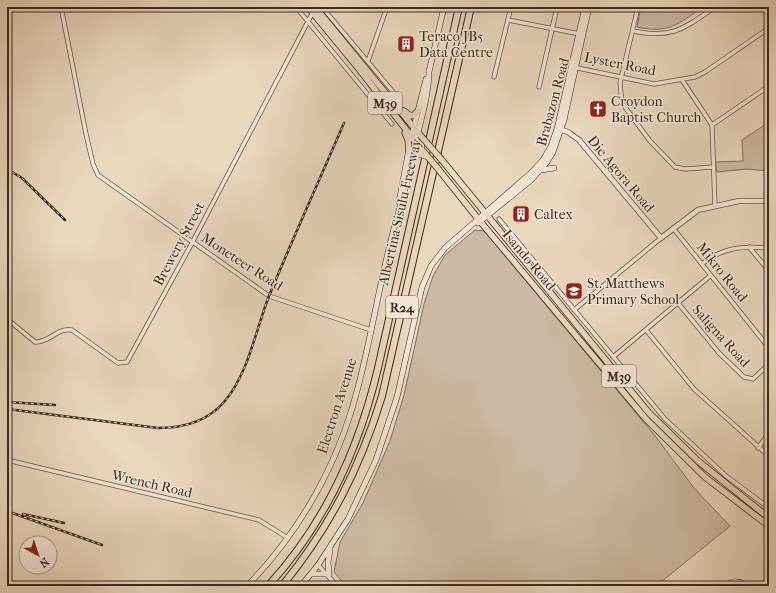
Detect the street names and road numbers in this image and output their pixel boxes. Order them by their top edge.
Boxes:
street label: Lyster Road [583,49,658,79]
street label: Brabazon Road [533,56,573,148]
road number: M39 [368,92,402,114]
street label: Die Agora Road [584,132,658,216]
street label: Albertina Sisulu Freeway [375,136,425,288]
street label: Brewery Street [150,199,208,289]
street label: Isando Road [499,226,560,294]
street label: Moneteer Road [198,229,286,295]
street label: Mikro Road [693,239,751,305]
road number: R24 [386,296,418,318]
street label: Saligna Road [689,301,754,371]
street label: Electron Avenue [314,356,360,456]
road number: M39 [602,365,636,387]
street label: Wrench Road [109,466,194,502]

